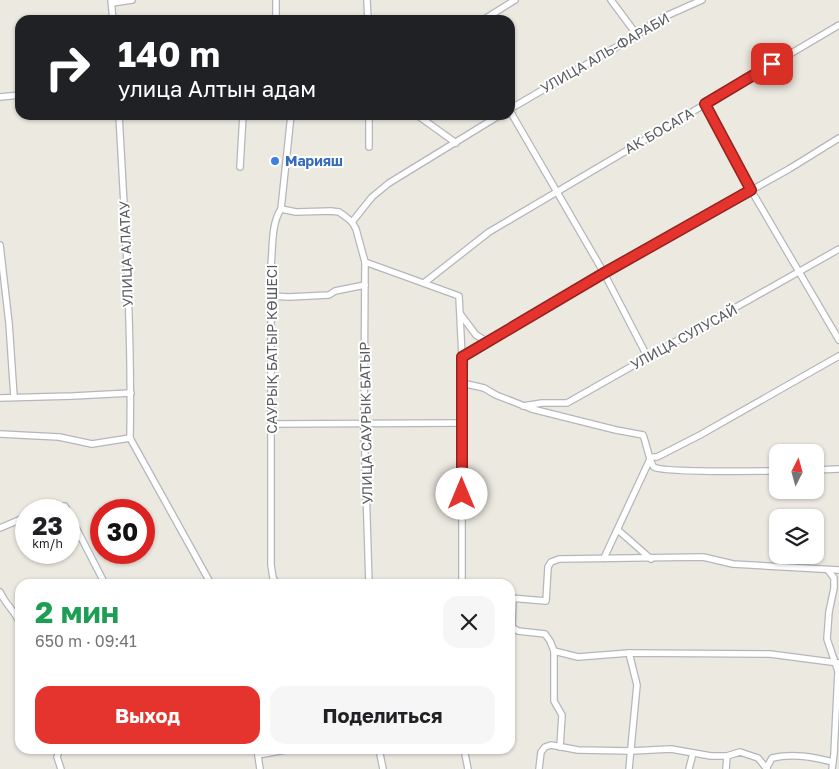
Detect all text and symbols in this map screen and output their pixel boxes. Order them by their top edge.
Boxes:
street label: УЛИЦА АЛЬ-ФАРАБИ [537,9,672,96]
text: 140 m [118,33,220,75]
icon: right [35,35,100,100]
pin [751,43,793,85]
icon: arrive [758,50,786,78]
text: улица Алтын адам [118,75,316,102]
street label: АК БОСАГА [621,104,697,157]
place label: Марияш [285,152,343,169]
marker: Марияш [269,155,281,167]
street label: УЛИЦА АЛАТАУ [115,200,136,308]
street label: САУРЫҚ БАТЫР КӨШЕСІ [263,264,280,434]
street label: УЛИЦА СУЛУСАЙ [628,300,740,373]
street label: УЛИЦА САУРЫК БАТЫР [356,341,375,505]
north arrow [769,444,824,499]
map controls [769,444,824,564]
position arrow [435,467,487,519]
speed limit sign: 30 [90,499,155,564]
button: layers [769,509,824,564]
text: 23 [32,510,63,541]
text: km/h [32,536,63,551]
text: 2 мин [35,594,119,630]
button: close [443,596,495,648]
text: 650 m · 09:41 [35,631,137,651]
button: Выход [35,686,260,744]
button: Поделиться [270,686,495,744]

